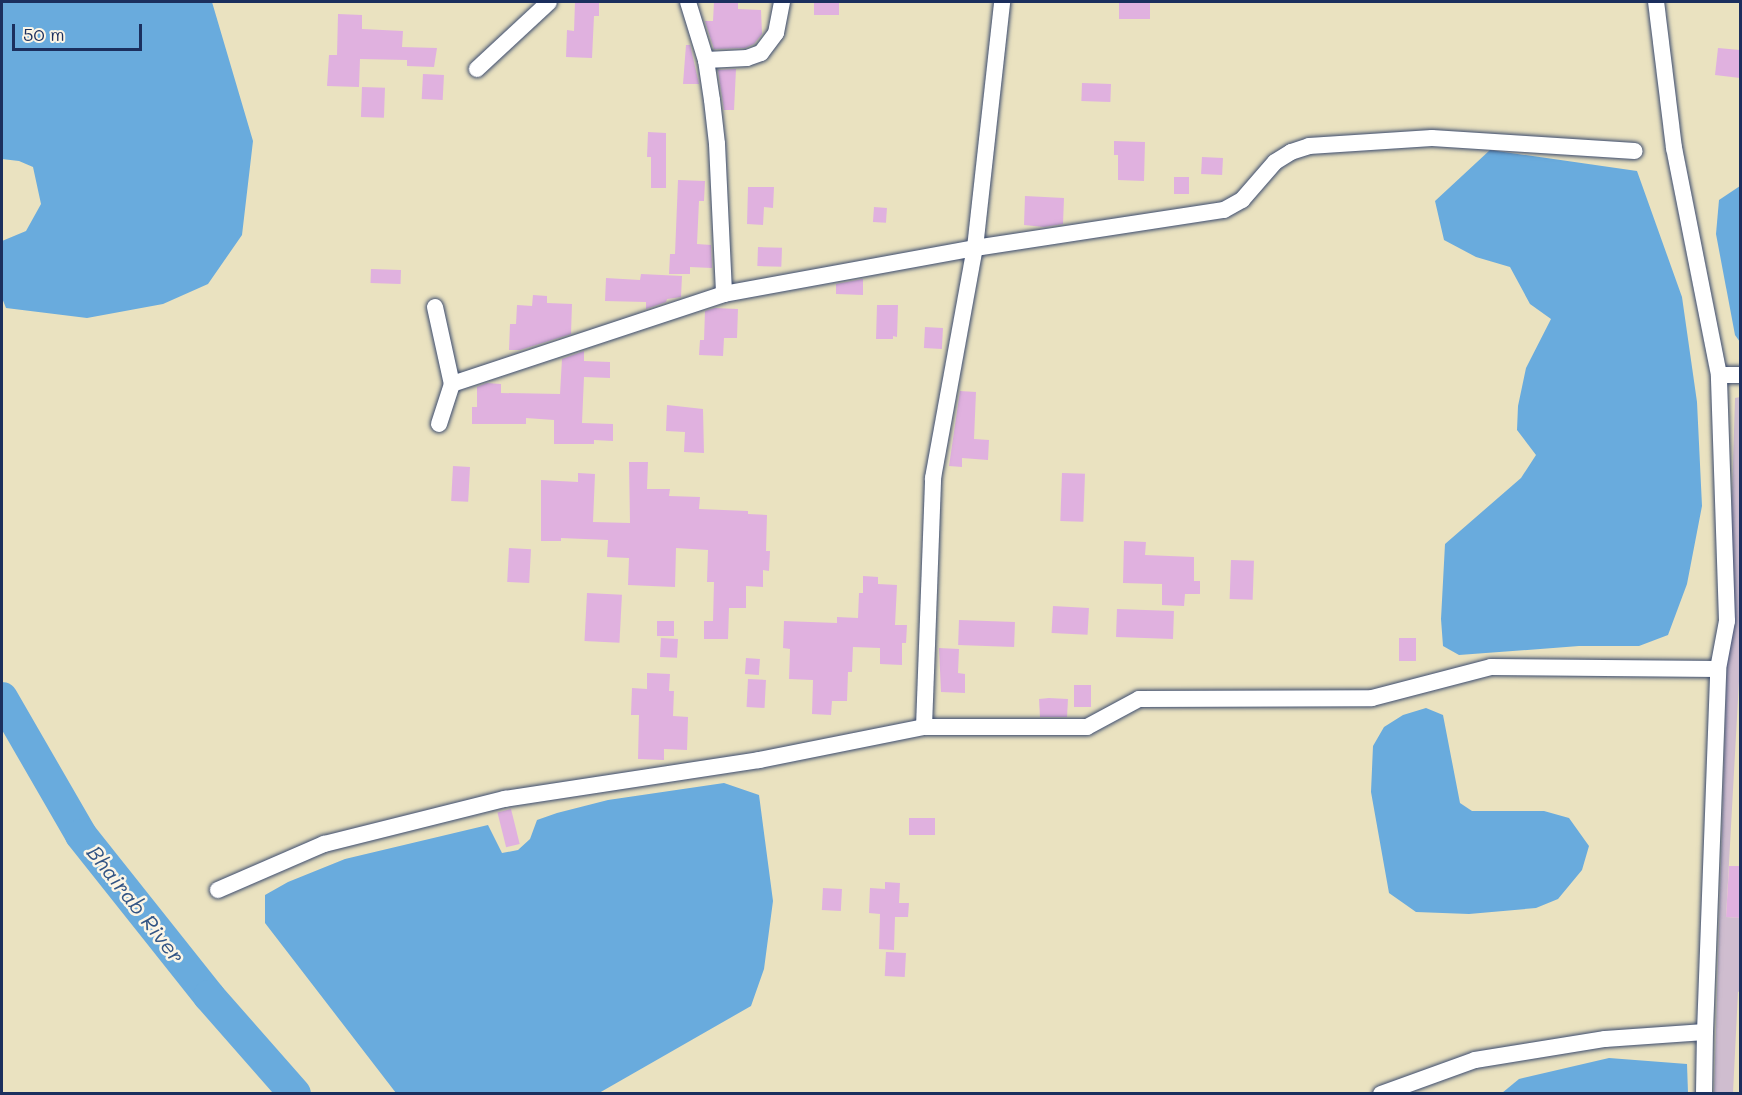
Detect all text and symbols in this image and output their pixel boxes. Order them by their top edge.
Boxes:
scale bar [15,12,146,50]
text: 50 m [23,22,65,46]
water label: Bhairab River [82,840,190,968]

